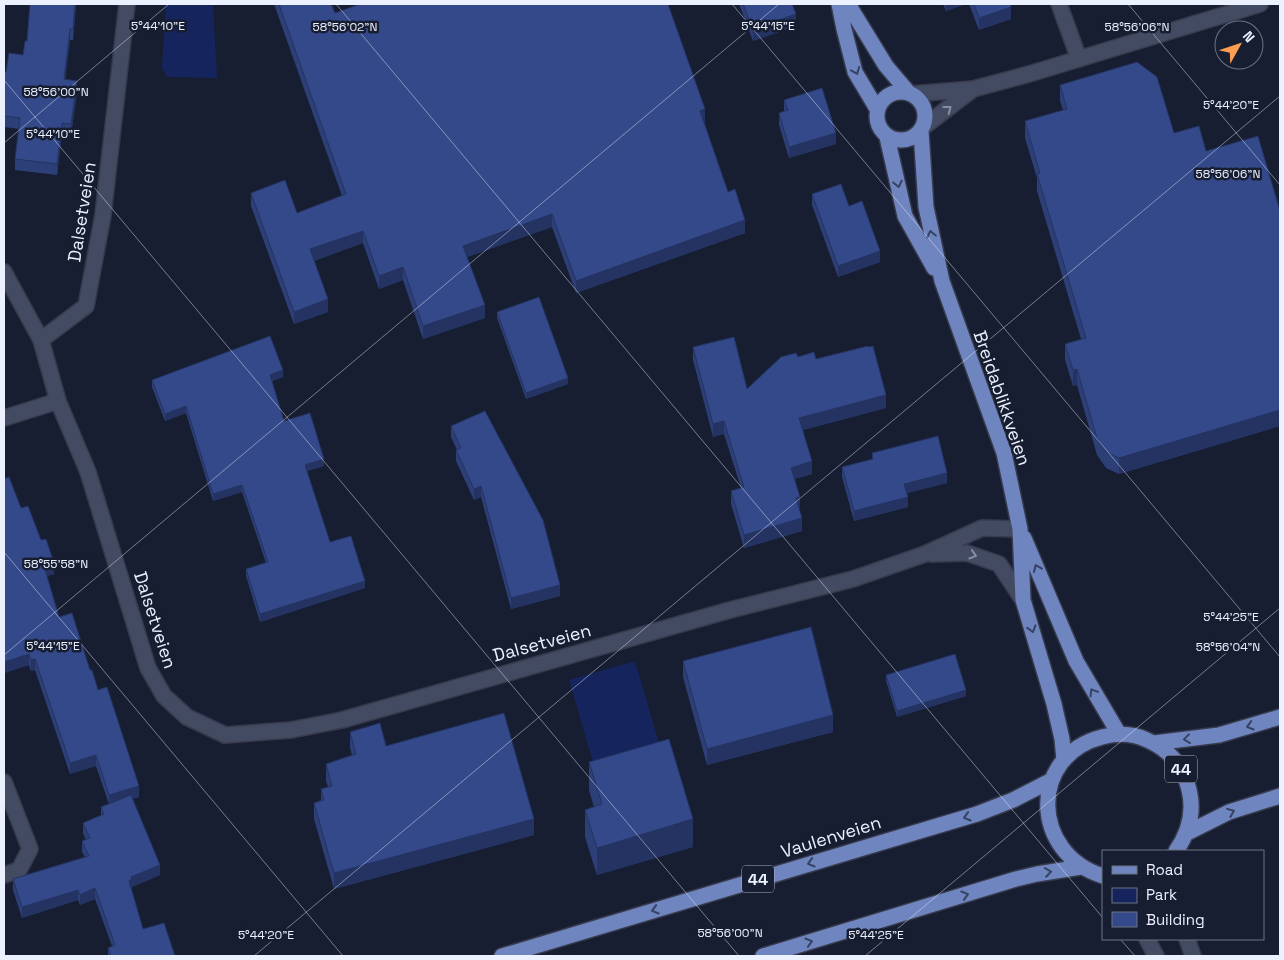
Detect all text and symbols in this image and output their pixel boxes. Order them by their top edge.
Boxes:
text: 5°44'10"E [131,18,185,34]
text: 5°44'15"E [741,18,795,34]
text: 58°56'02"N [313,19,377,35]
text: 58°56'06"N [1105,19,1169,35]
north arrow [1214,20,1264,70]
text: N [1239,27,1259,46]
one-way arrow [850,66,860,75]
text: 58°56'00"N [23,84,89,100]
text: 5°44'20"E [1203,97,1259,113]
one-way arrow [942,106,951,114]
text: 5°44'10"E [26,126,80,142]
street label: Dalsetveien [62,160,101,264]
text: 58°56'06"N [1196,166,1260,182]
one-way arrow [892,180,903,189]
one-way arrow [927,229,937,238]
street label: Breidablikkveien [969,327,1036,468]
one-way arrow [968,550,977,560]
text: 58°55'58"N [24,556,88,572]
one-way arrow [1032,564,1043,573]
street label: Dalsetveien [129,568,182,671]
text: 5°44'25"E [1203,609,1259,625]
street label: Dalsetveien [490,618,594,667]
one-way arrow [1026,625,1036,633]
text: 5°44'15"E [26,638,80,654]
text: 58°56'04"N [1196,639,1260,655]
one-way arrow [1090,689,1100,698]
one-way arrow [1246,720,1254,730]
one-way arrow [1183,733,1191,744]
road number: 44 [1165,756,1197,782]
one-way arrow [1226,808,1235,818]
street label: Vaulenveien [778,810,884,863]
one-way arrow [963,811,971,821]
legend [1102,850,1264,940]
one-way arrow [808,858,816,868]
text: Road [1146,860,1183,879]
road number: 44 [742,866,774,892]
one-way arrow [1045,867,1053,878]
text: Park [1146,885,1177,904]
one-way arrow [960,890,968,900]
one-way arrow [652,904,660,914]
text: Building [1146,910,1205,929]
text: 58°56'00"N [697,925,763,941]
text: 5°44'20"E [238,927,294,943]
text: 5°44'25"E [848,927,904,943]
one-way arrow [805,938,813,948]

